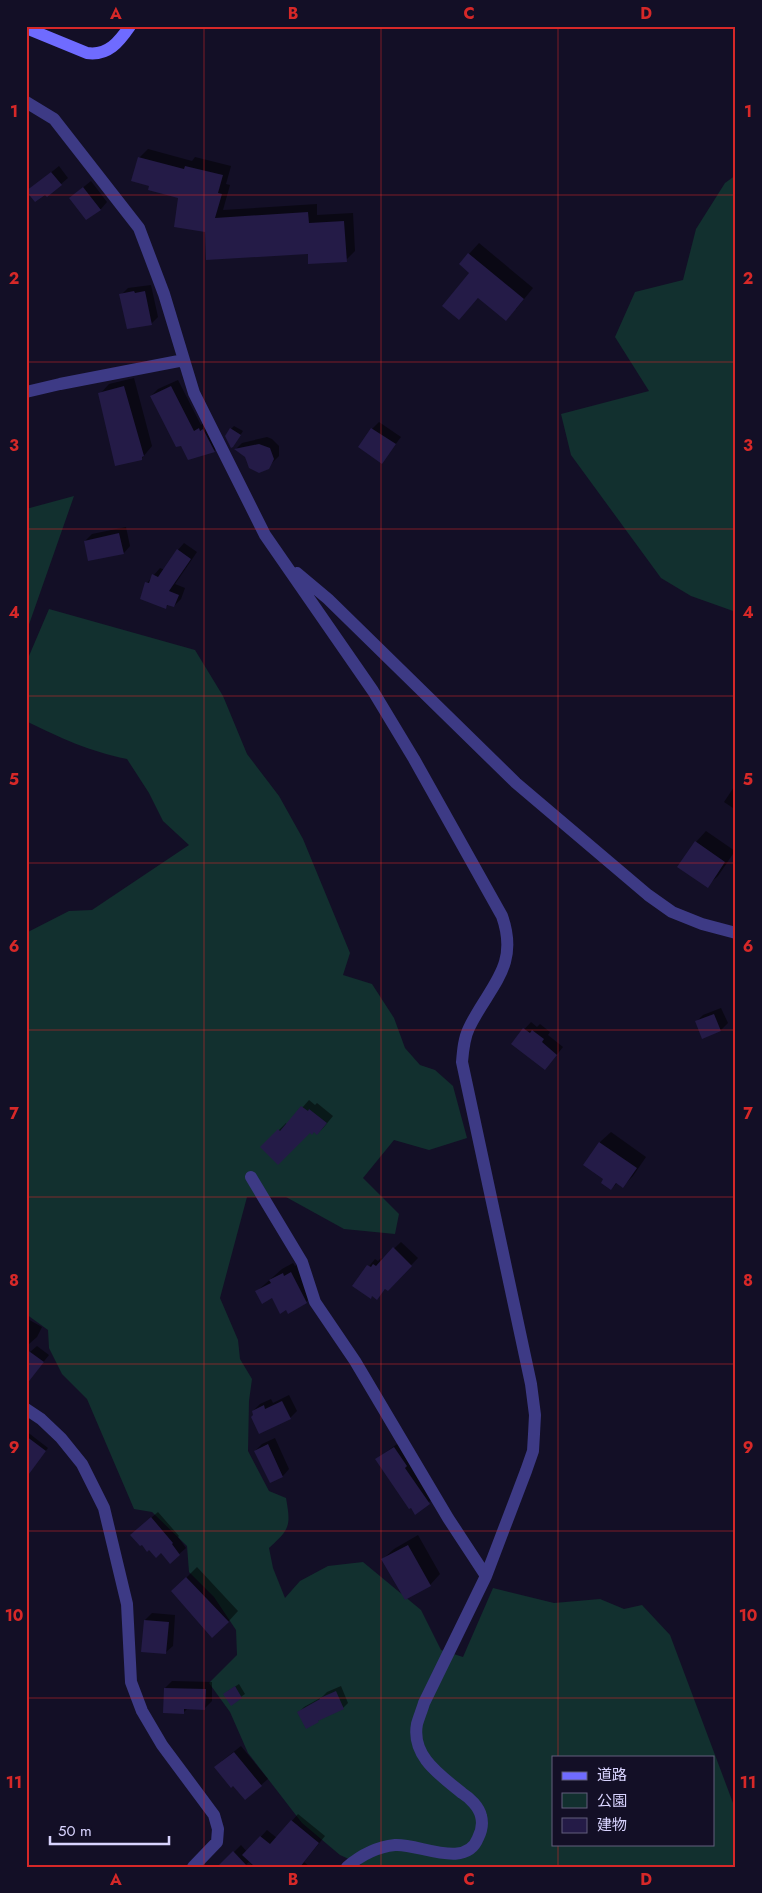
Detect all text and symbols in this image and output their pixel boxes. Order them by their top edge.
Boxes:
text: A [109,2,122,25]
text: B [288,2,298,25]
text: C [463,2,475,25]
text: D [640,2,652,25]
text: 1 [10,100,18,123]
text: 1 [744,100,752,123]
text: 2 [9,267,19,290]
text: 2 [743,267,753,290]
text: 3 [9,434,19,457]
text: 3 [743,434,753,457]
text: 4 [8,601,20,624]
text: 4 [742,601,754,624]
text: 5 [9,768,19,791]
text: 5 [743,768,753,791]
text: 6 [9,935,19,958]
text: 6 [743,935,753,958]
text: 7 [9,1102,19,1125]
text: 7 [743,1102,753,1125]
text: 8 [9,1269,19,1292]
text: 8 [743,1269,753,1292]
text: 9 [9,1436,19,1459]
text: 9 [743,1436,753,1459]
text: 10 [5,1604,23,1627]
text: 10 [739,1604,757,1627]
legend [552,1756,714,1846]
text: 道路 [597,1764,627,1786]
text: 11 [6,1771,22,1794]
text: 11 [740,1771,756,1794]
text: 公園 [597,1790,627,1812]
scale bar [50,1813,169,1845]
text: 建物 [597,1814,627,1836]
text: 50 m [58,1820,92,1842]
text: A [109,1868,122,1891]
text: B [288,1868,298,1891]
text: C [463,1868,475,1891]
text: D [640,1868,652,1891]

